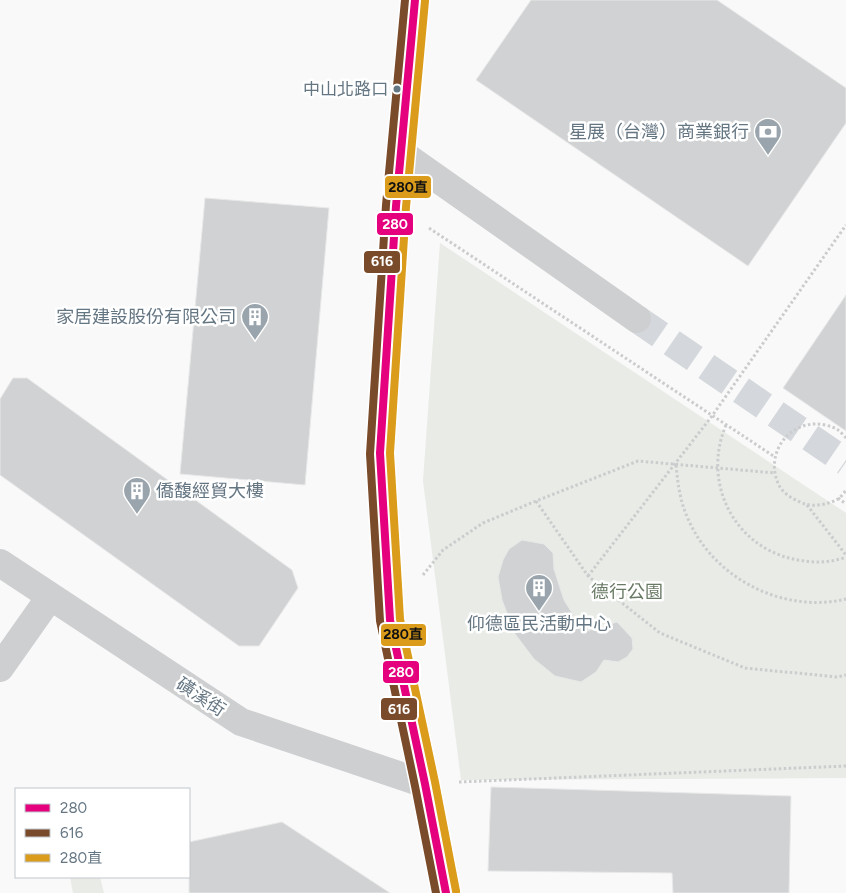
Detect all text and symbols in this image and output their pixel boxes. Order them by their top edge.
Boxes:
place label: 中山北路口 [303,79,388,99]
marker: 中山北路口 [392,84,402,94]
bank icon: 星展（台灣）商業銀行 [753,117,783,156]
place label: 星展（台灣）商業銀行 [569,121,749,143]
line badge: 280直 [384,175,432,199]
text: 280直 [388,179,428,196]
line badge: 280 [376,212,414,236]
text: 280 [382,216,408,233]
line badge: 616 [363,250,401,274]
text: 616 [371,253,393,270]
building icon: 家居建設股份有限公司 [240,302,270,341]
place label: 家居建設股份有限公司 [56,306,236,328]
building icon: 僑馥經貿大樓 [122,476,152,515]
place label: 僑馥經貿大樓 [156,480,264,502]
building icon: 仰德區民活動中心 [524,573,554,612]
park label: 德行公園 [591,581,663,603]
place label: 仰德區民活動中心 [467,613,611,635]
line badge: 280直 [380,623,427,647]
text: 280直 [383,626,423,643]
line badge: 280 [382,660,420,684]
text: 280 [388,664,414,681]
street label: 磺溪街 [172,673,230,721]
line badge: 616 [380,697,418,721]
text: 616 [388,701,410,718]
legend [15,788,190,878]
text: 280 [60,799,87,817]
text: 616 [60,824,84,842]
text: 280直 [60,849,102,867]

